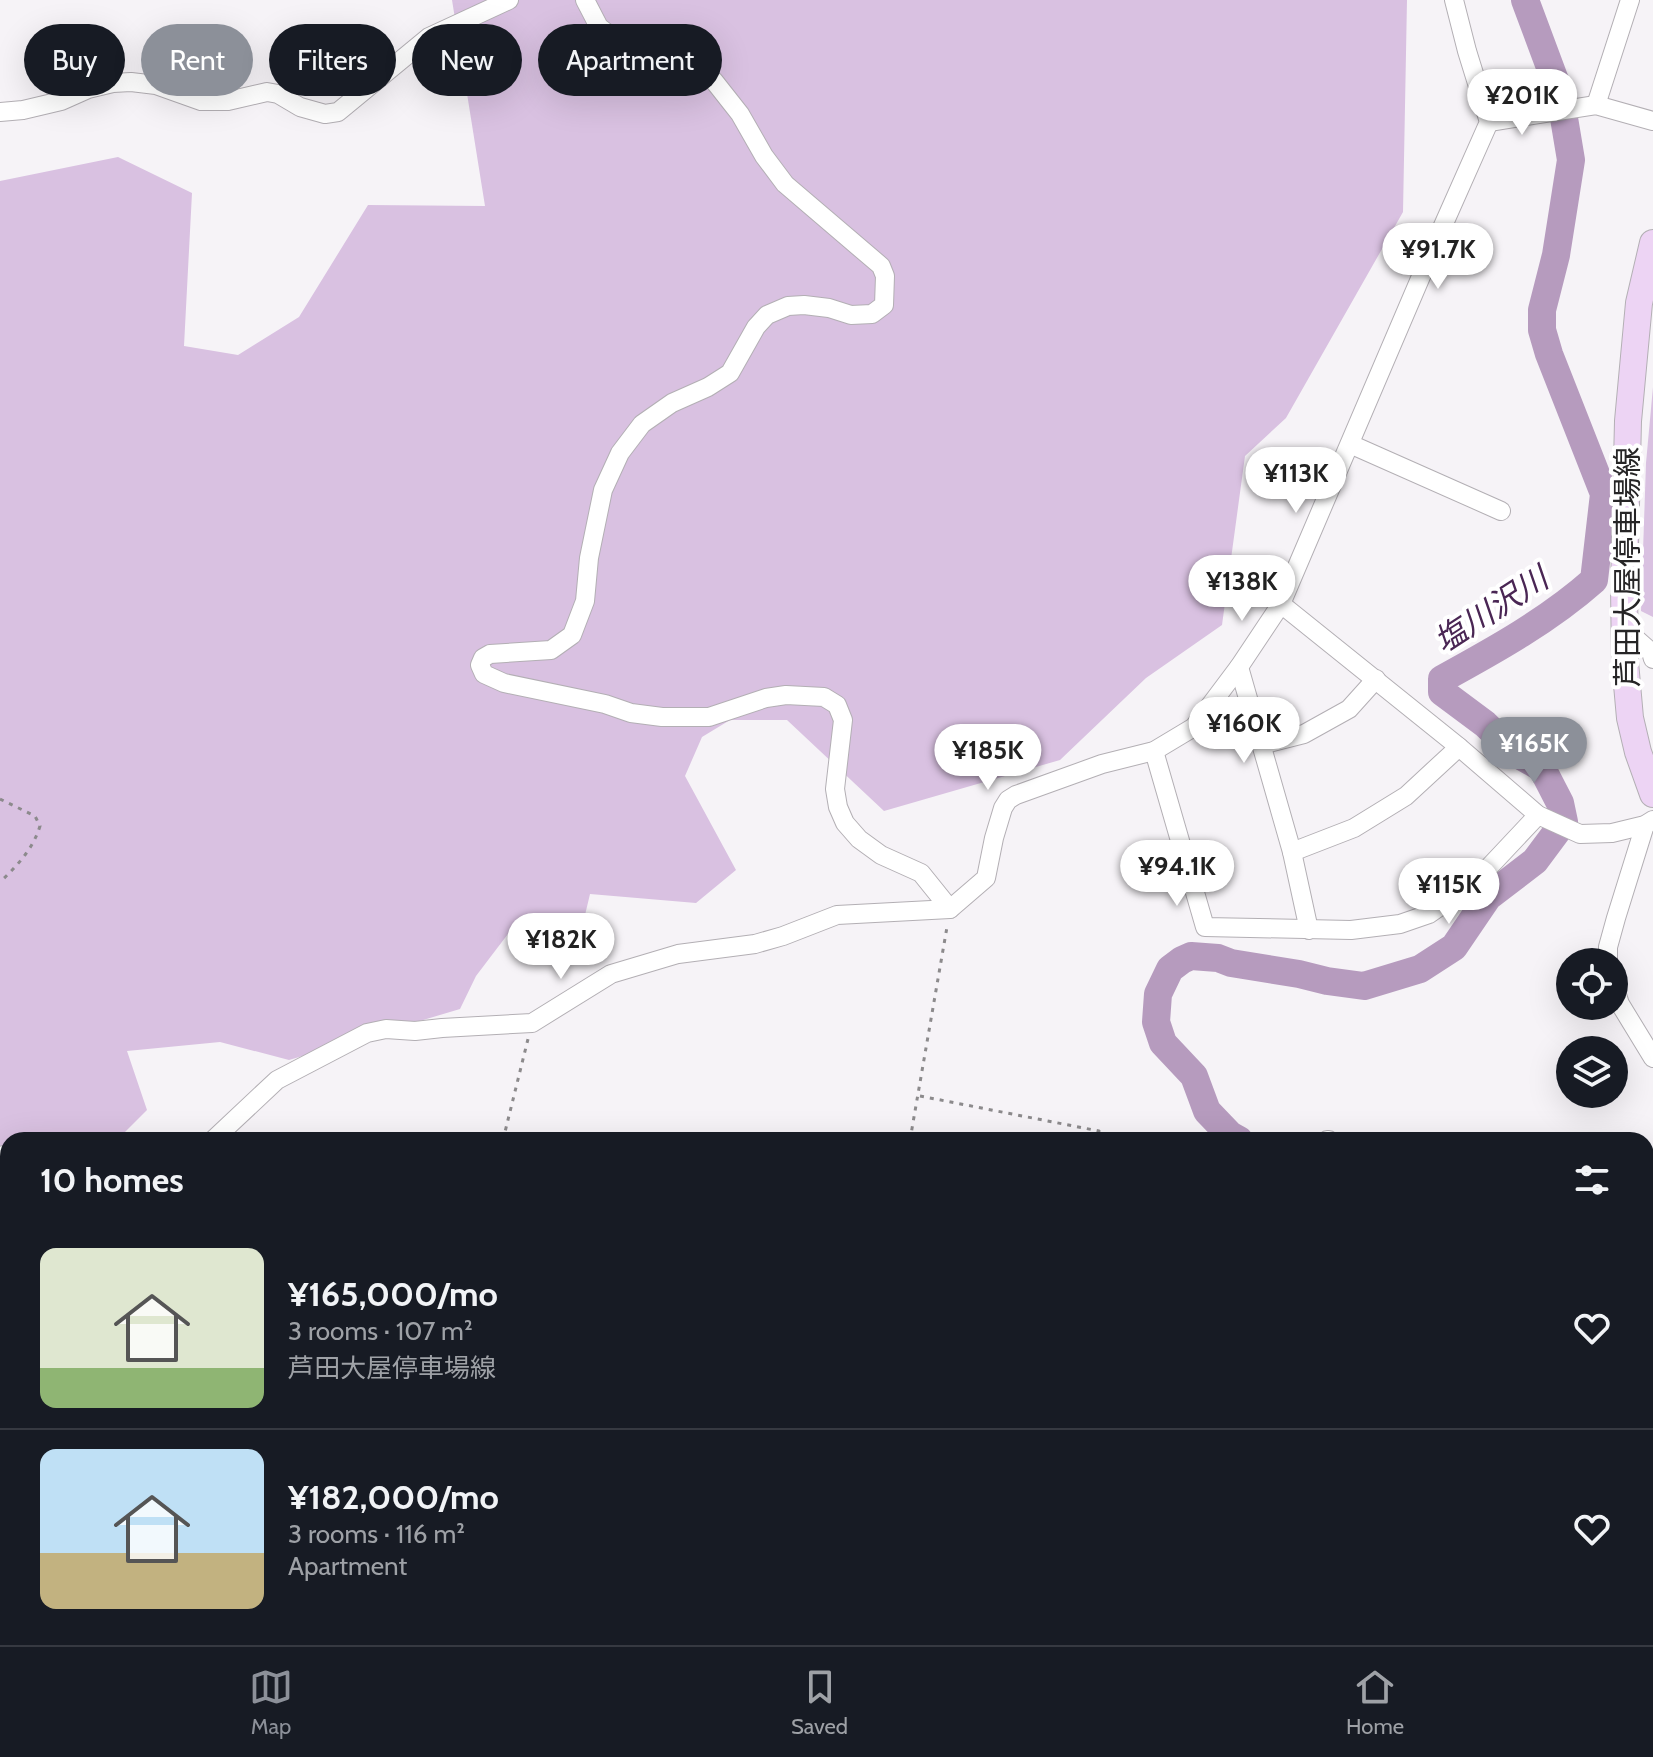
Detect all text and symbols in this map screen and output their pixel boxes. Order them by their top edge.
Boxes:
chip: Buy [24,24,125,96]
chip: Rent [141,24,253,96]
chip: Filters [269,24,396,96]
chip: New [412,24,522,96]
chip: Apartment [538,24,722,96]
pin: ¥201K [1466,69,1578,137]
text: ¥201K [1485,79,1559,111]
pin: ¥91.7K [1373,223,1503,291]
text: ¥91.7K [1400,233,1476,265]
pin: ¥113K [1240,447,1352,515]
street label: 芦田大屋停車場線 [1609,447,1646,687]
text: ¥113K [1263,457,1329,489]
pin: ¥138K [1186,555,1298,623]
water label: 塩川沢川 [1426,557,1558,661]
text: ¥138K [1206,565,1278,597]
pin: ¥160K [1188,697,1300,765]
text: ¥160K [1207,707,1281,739]
pin: ¥165K [1478,717,1590,785]
pin: ¥185K [932,724,1044,792]
text: ¥165K [1499,727,1569,759]
text: ¥185K [952,734,1024,766]
pin: ¥94.1K [1112,840,1242,908]
text: ¥94.1K [1138,850,1216,882]
pin: ¥115K [1393,858,1505,926]
text: ¥115K [1416,868,1482,900]
pin: ¥182K [505,913,617,981]
text: ¥182K [525,923,597,955]
map controls [1556,948,1628,1108]
button: locate [1556,948,1628,1020]
button: layers [1556,1036,1628,1108]
icon: filters [1570,1158,1614,1202]
text: 10 homes [40,1159,184,1201]
text: ¥165,000/mo [288,1273,498,1315]
icon: home [104,1280,200,1376]
icon: heart [1570,1306,1614,1350]
text: 3 rooms · 107 m² [288,1315,473,1347]
text: 芦田大屋停車場線 [288,1352,496,1384]
text: ¥182,000/mo [288,1476,499,1518]
icon: home [104,1481,200,1577]
icon: heart [1570,1507,1614,1551]
text: 3 rooms · 116 m² [288,1518,465,1550]
text: Apartment [288,1550,407,1582]
tab: Map [249,1665,293,1740]
tab: Saved [791,1665,848,1740]
tab: Home [1346,1665,1404,1740]

